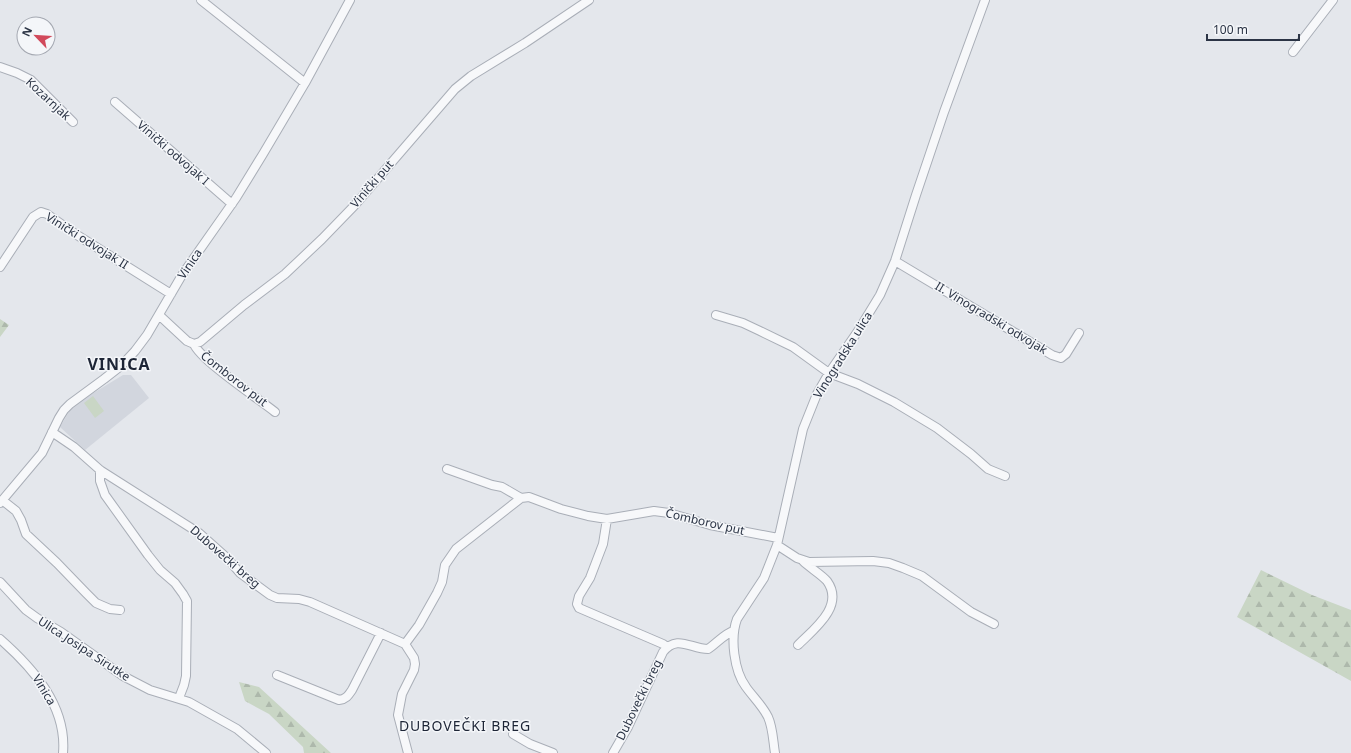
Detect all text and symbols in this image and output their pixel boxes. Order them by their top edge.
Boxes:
north arrow [16,16,56,56]
scale bar [1207,16,1299,42]
text: 100 m [1213,21,1248,38]
text: N [18,24,35,39]
street label: Kozarnjak [22,73,75,124]
street label: Vinički odvojak I [134,116,213,189]
street label: Vinički put [346,156,398,211]
street label: Vinički odvojak II [43,208,132,273]
street label: Vinica [173,245,206,282]
street label: II. Vinogradski odvojak [932,277,1051,358]
street label: Vinogradska ulica [809,308,876,401]
street label: Čomborov put [197,347,272,411]
district label: VINICA [87,353,151,375]
street label: Čomborov put [664,504,747,539]
street label: Dubovečki breg [187,521,264,592]
street label: Ulica Josipa Sirutke [35,612,134,685]
street label: Dubovečki breg [612,656,665,743]
street label: Vinica [29,671,60,708]
district label: DUBOVEČKI BREG [399,716,531,735]

